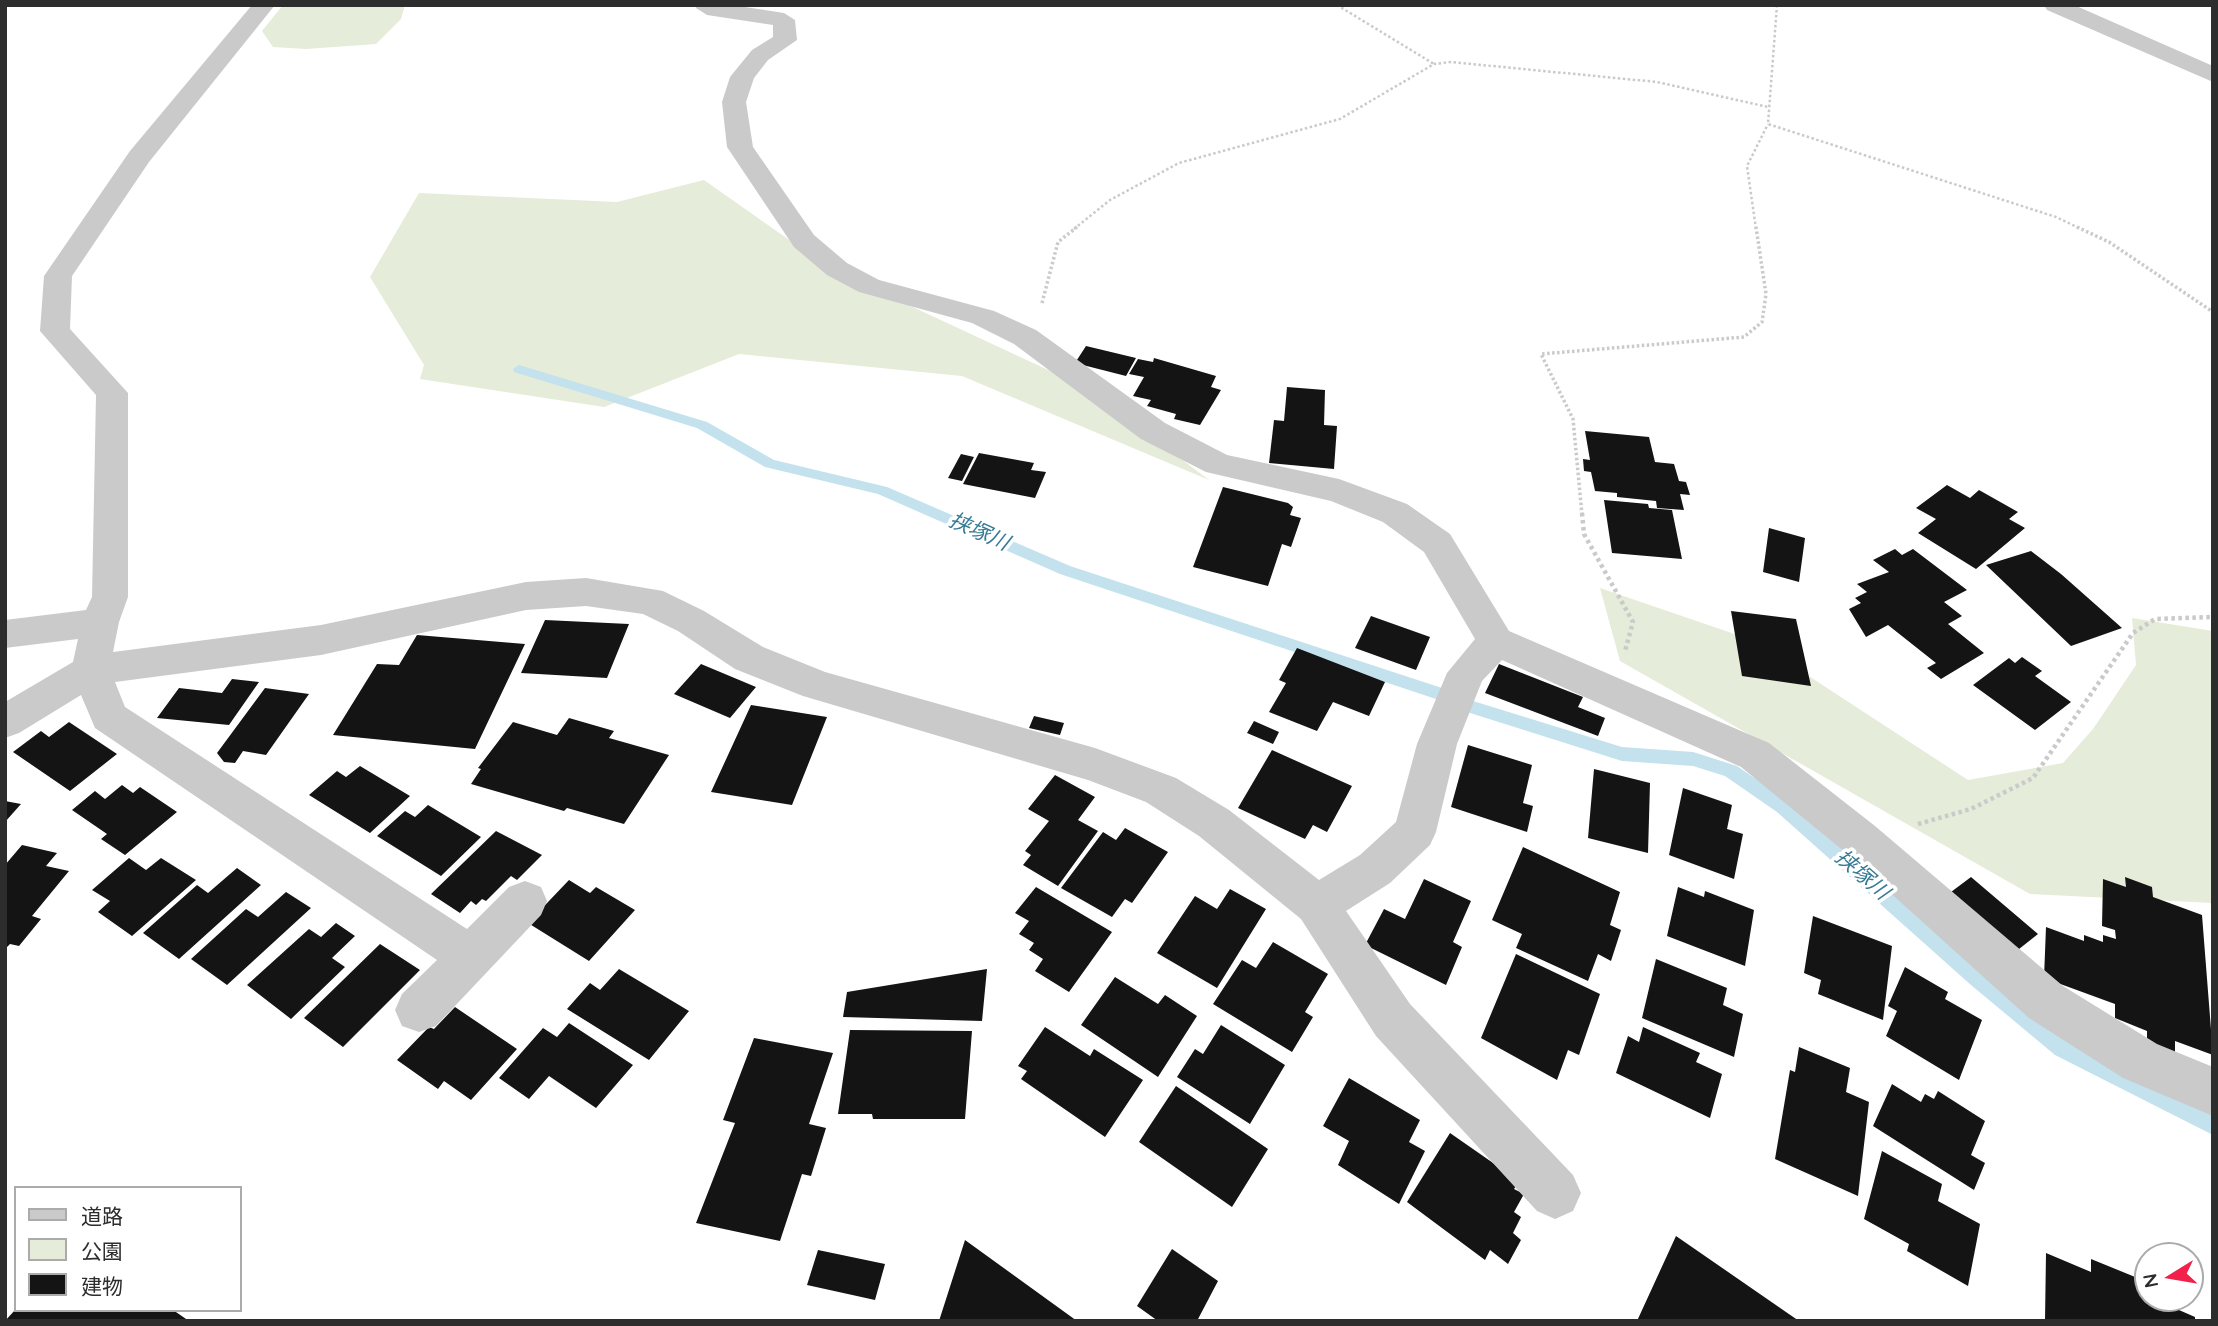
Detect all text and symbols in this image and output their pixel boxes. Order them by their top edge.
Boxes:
water label: 挟塚川 [945,508,1013,556]
water label: 挟塚川 [1830,845,1894,905]
legend [14,1186,242,1312]
text: 道路 [81,1203,123,1229]
text: 公園 [81,1238,123,1264]
north arrow [2134,1242,2204,1312]
text: N [2137,1271,2163,1290]
text: 建物 [81,1273,123,1299]

